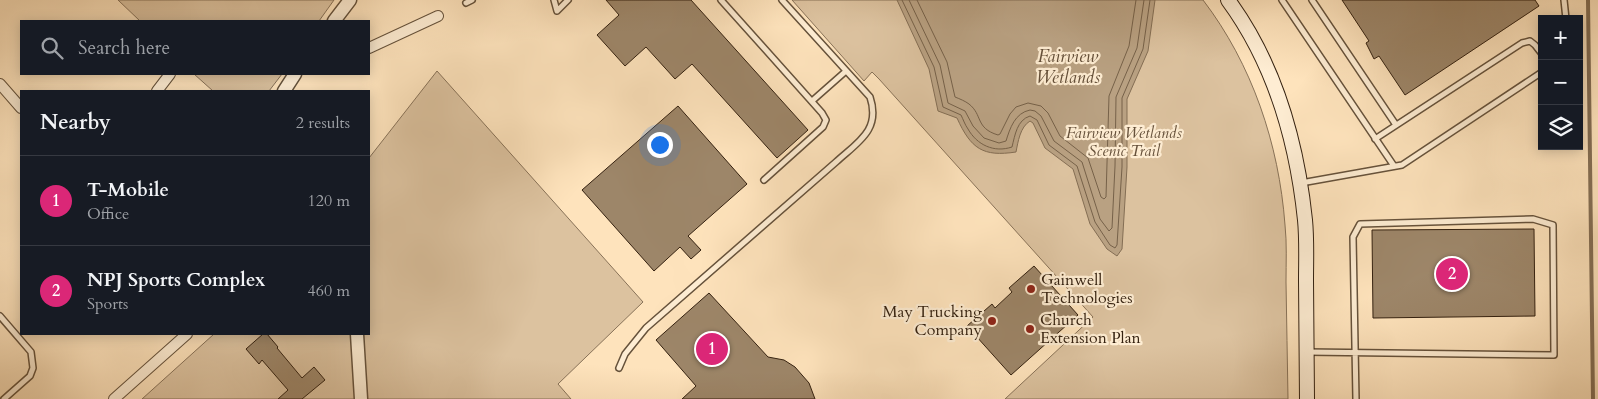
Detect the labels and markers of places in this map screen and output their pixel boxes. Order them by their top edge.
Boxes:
pin: 2 [1436,255,1468,293]
place label: Gainwell Technologies [1041,269,1133,309]
marker: Gainwell Technologies [1025,283,1037,295]
place label: May Trucking Company [882,301,983,341]
place label: Church Extension Plan [1040,309,1141,349]
marker: May Trucking Company [986,315,998,327]
marker: Church Extension Plan [1024,323,1036,335]
pin: 1 [696,330,728,368]

